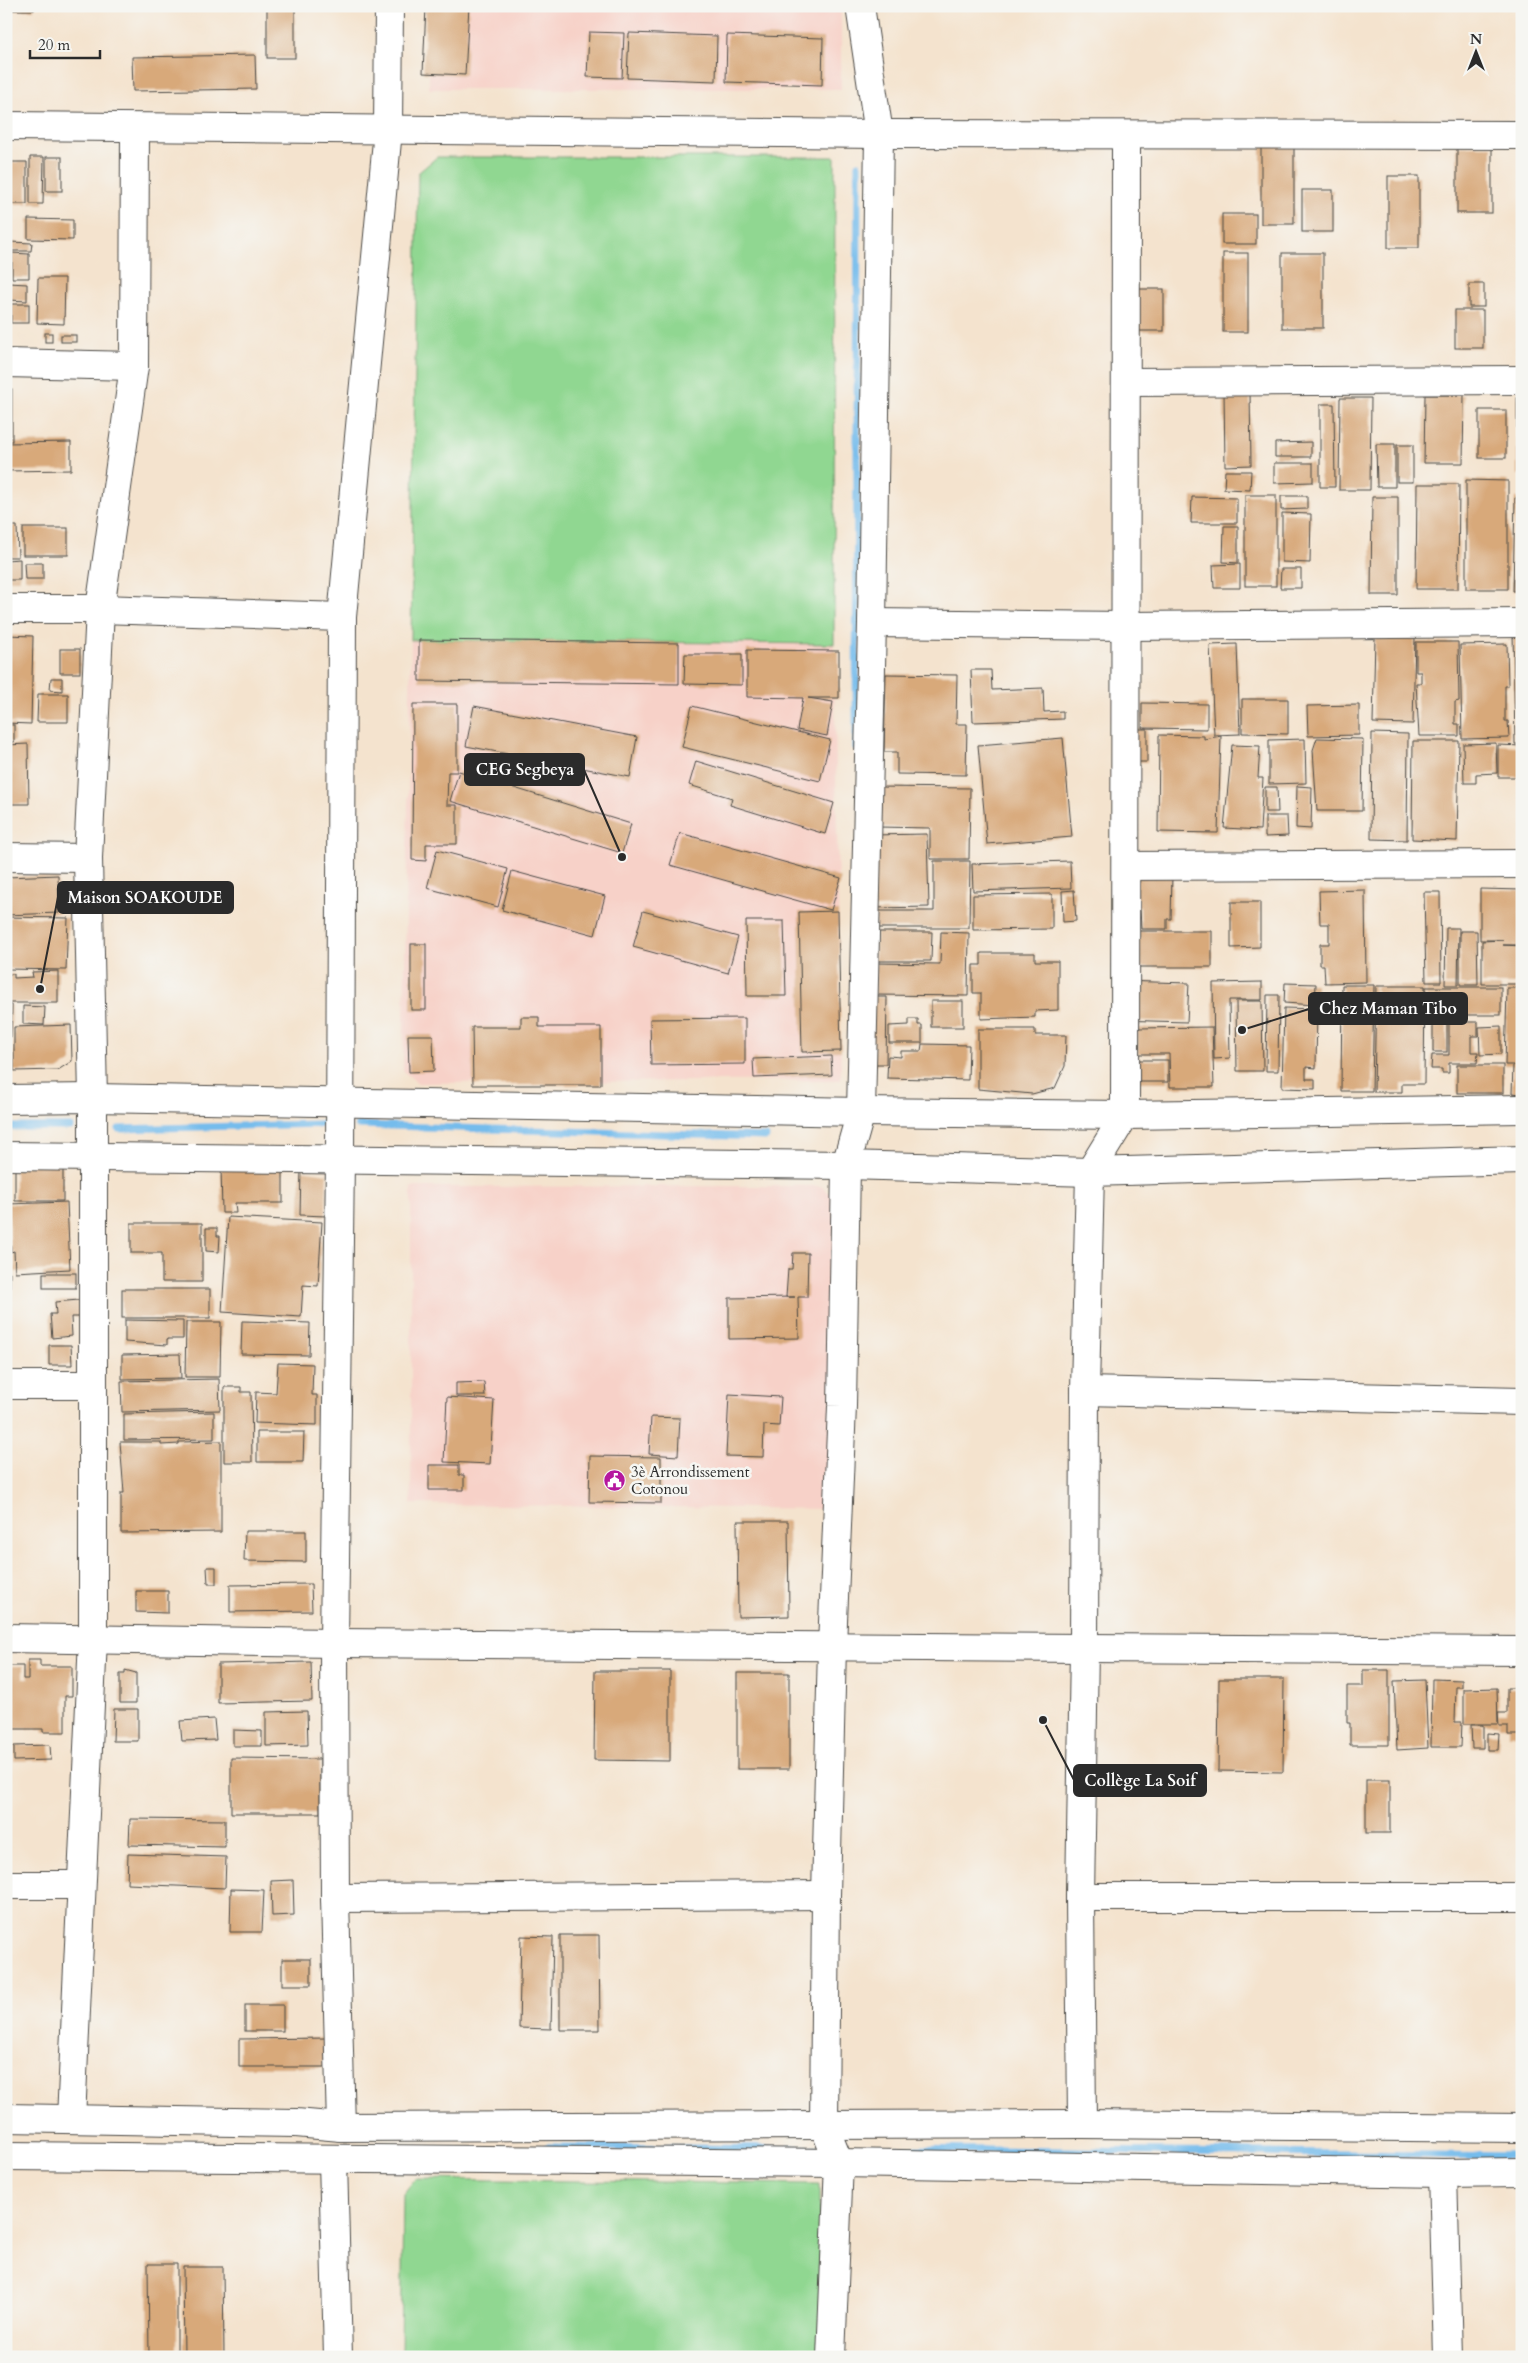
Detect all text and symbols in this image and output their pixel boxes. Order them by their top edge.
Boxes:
scale bar [30,28,100,60]
north arrow [1450,28,1500,78]
text: N [1470,30,1482,49]
text: 20 m [38,35,70,55]
callout: CEG Segbeya [465,754,584,785]
text: CEG Segbeya [476,759,574,781]
callout: Maison SOAKOUDE [58,882,233,913]
text: Maison SOAKOUDE [67,887,223,909]
callout: Chez Maman Tibo [1309,993,1467,1024]
text: Chez Maman Tibo [1319,998,1457,1020]
place label: 3è Arrondissement Cotonou [631,1462,750,1499]
public building icon: 3è Arrondissement Cotonou [603,1469,627,1493]
callout: Collège La Soif [1074,1765,1206,1796]
text: Collège La Soif [1084,1770,1198,1792]

